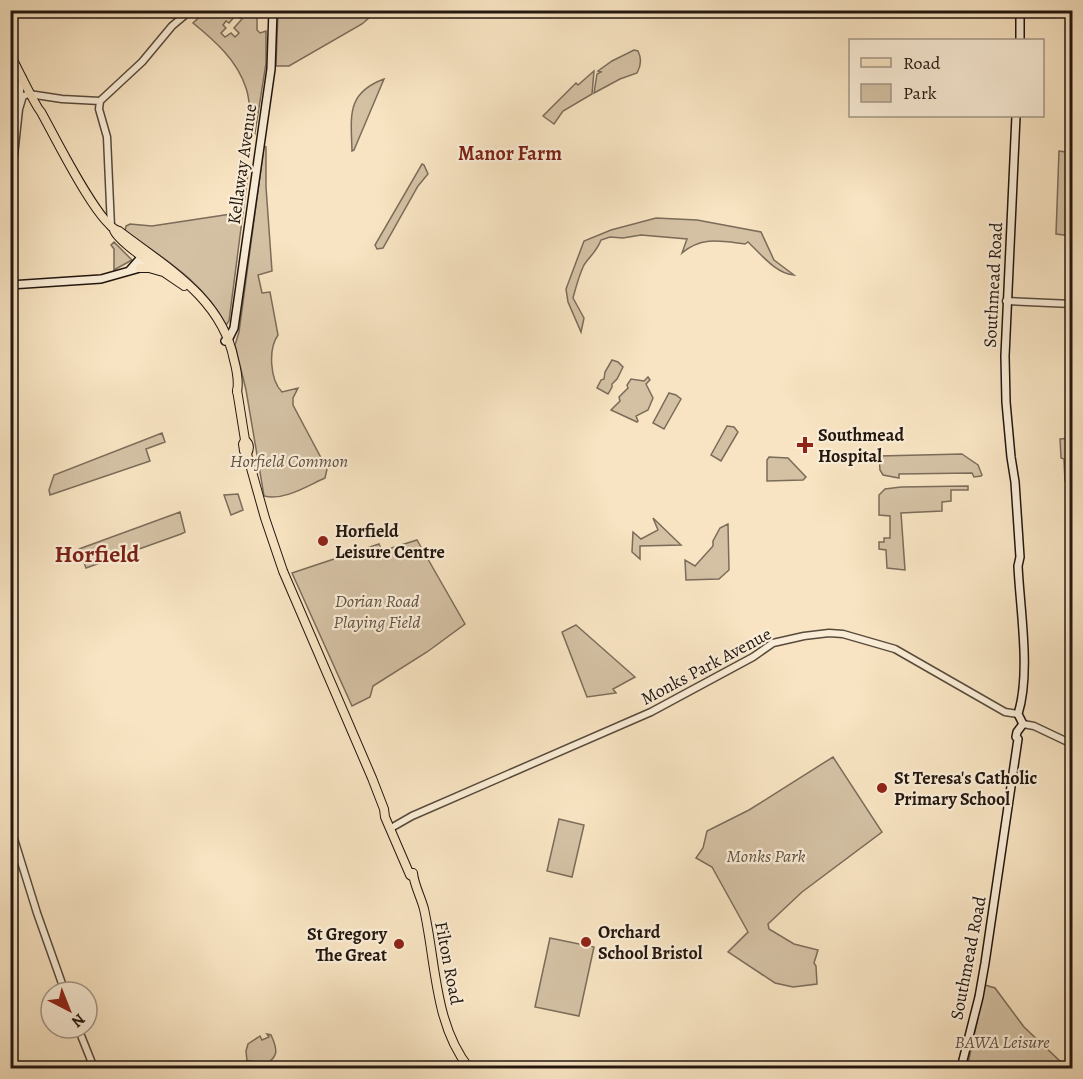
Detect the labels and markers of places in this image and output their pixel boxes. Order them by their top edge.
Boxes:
place label: Southmead Hospital [818,423,904,468]
marker: Southmead Hospital [796,436,814,454]
place label: Horfield Leisure Centre [335,519,445,564]
marker: Horfield Leisure Centre [316,534,330,548]
place label: St Teresa's Catholic Primary School [894,766,1037,811]
marker: St Teresa's Catholic Primary School [875,781,889,795]
place label: Orchard School Bristol [598,920,703,965]
place label: St Gregory The Great [307,922,388,967]
marker: Orchard School Bristol [579,935,593,949]
marker: St Gregory The Great [392,937,406,951]

